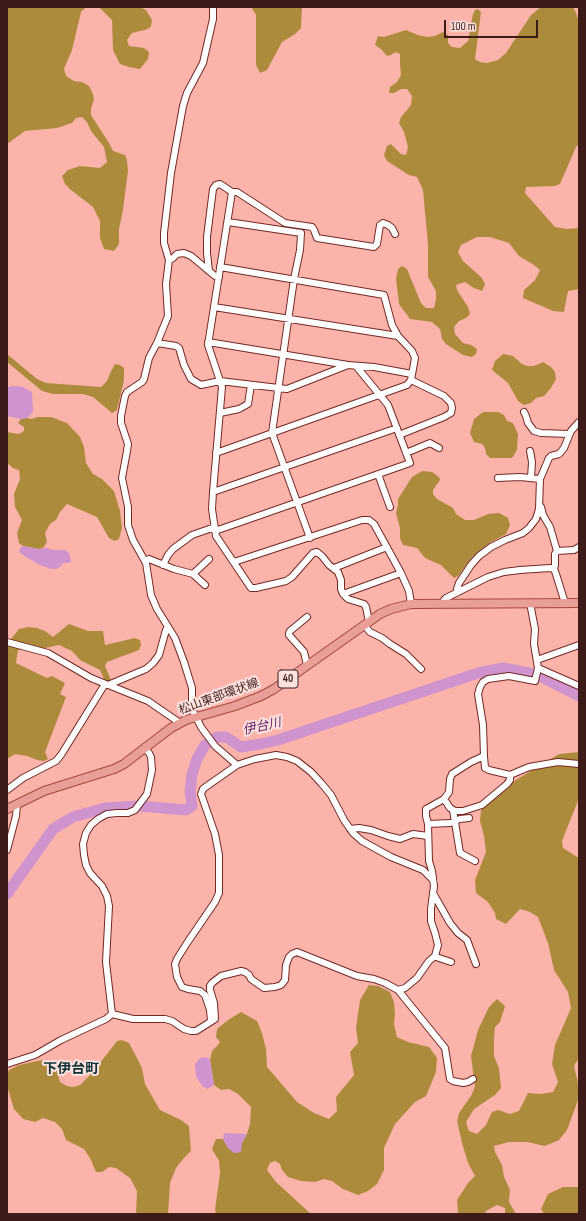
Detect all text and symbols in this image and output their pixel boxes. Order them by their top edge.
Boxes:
scale bar [446,12,540,38]
text: 100 m [451,19,476,34]
road number: 40 [278,670,298,688]
street label: 松山東部環状線 [177,676,261,718]
water label: 伊台川 [241,715,283,739]
district label: 下伊台町 [43,1061,99,1077]

